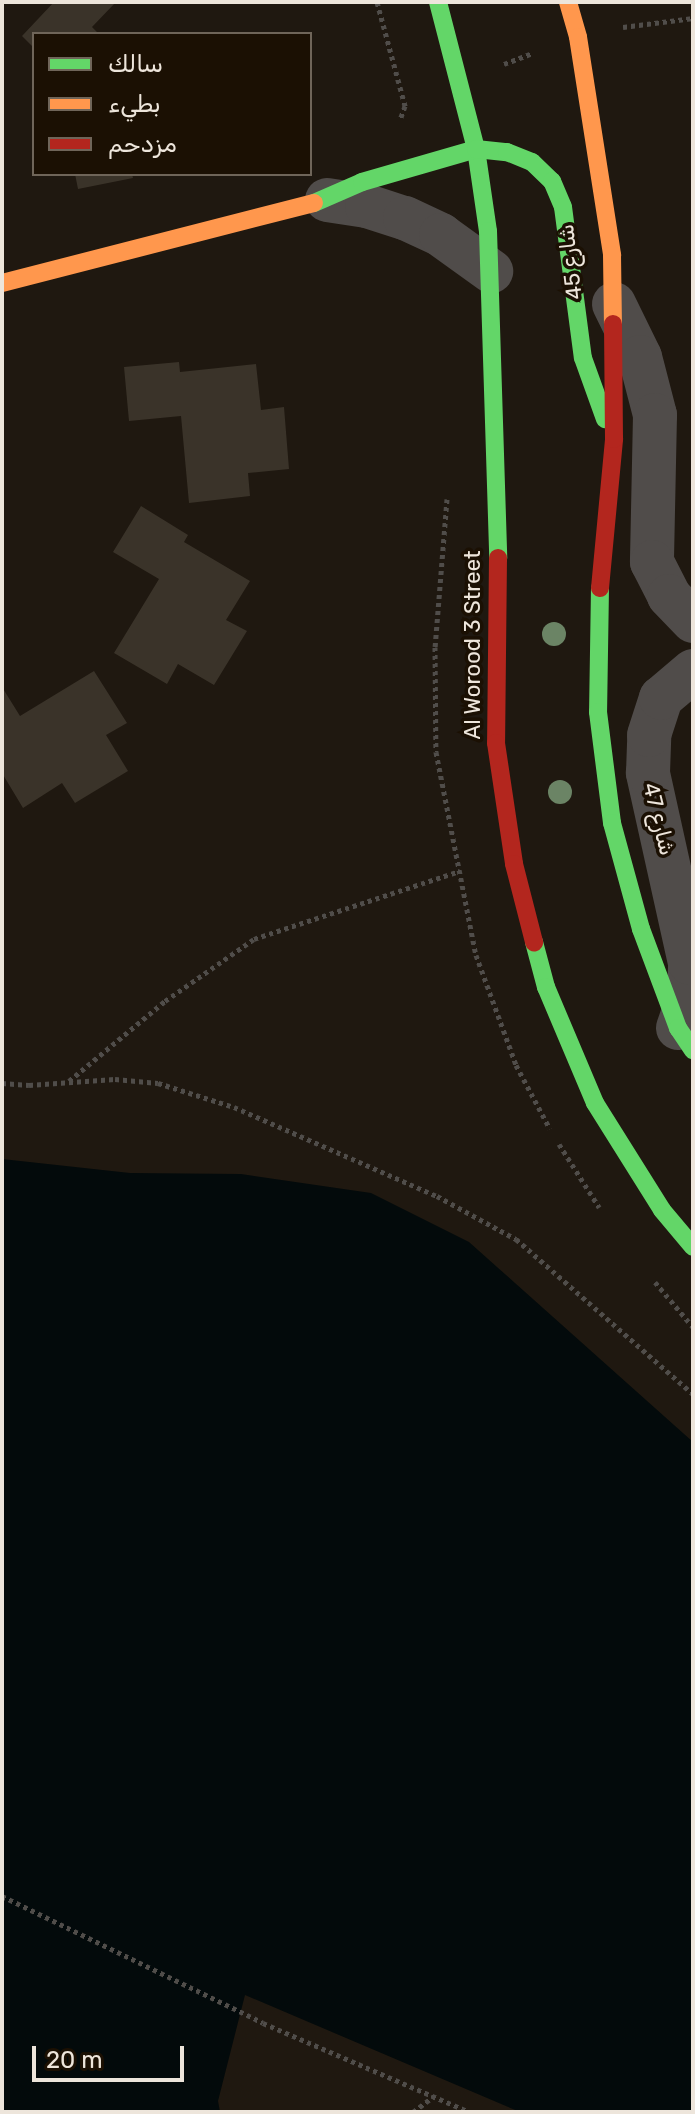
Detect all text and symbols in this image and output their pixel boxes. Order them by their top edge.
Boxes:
legend [32,32,312,176]
text: سالك [108,50,163,78]
text: بطيء [108,90,161,118]
text: مزدحم [108,130,177,158]
street label: شارع 45 [552,223,588,301]
street label: Al Worood 3 Street [460,550,486,740]
street label: شارع 47 [637,780,681,858]
scale bar [36,2030,188,2080]
text: 20 m [46,2046,103,2074]

